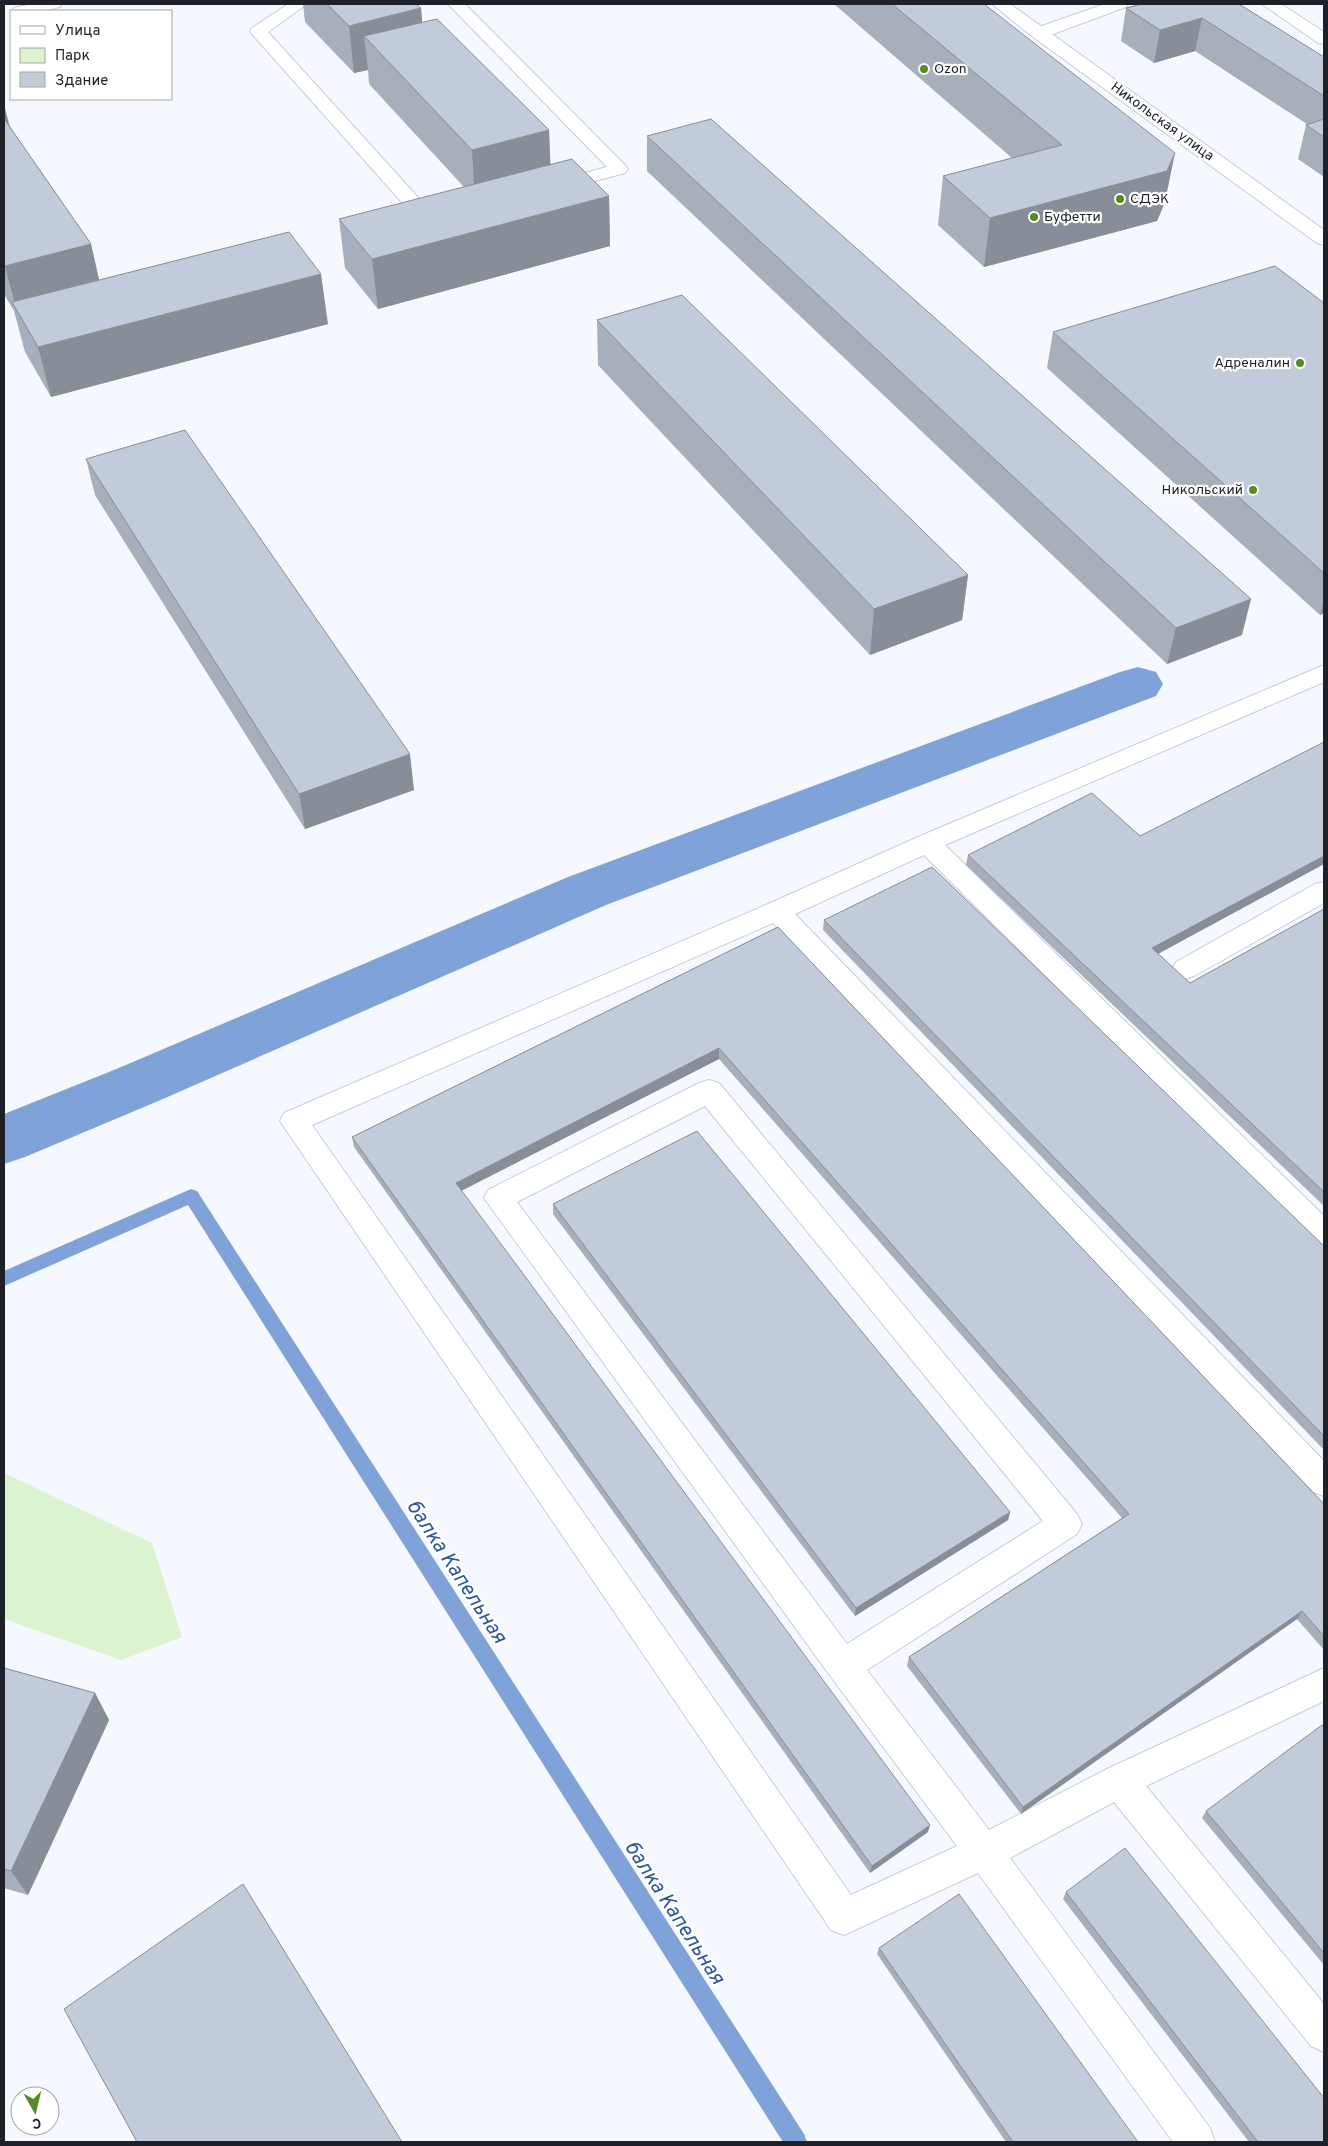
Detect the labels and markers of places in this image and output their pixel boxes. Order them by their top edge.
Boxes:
place label: Ozon [934,61,967,78]
marker: Ozon [918,63,930,75]
place label: СДЭК [1130,191,1169,208]
marker: СДЭК [1114,193,1126,205]
place label: Буфетти [1044,209,1101,226]
marker: Буфетти [1028,211,1040,223]
place label: Адреналин [1214,355,1290,372]
marker: Адреналин [1294,357,1306,369]
place label: Никольский [1162,482,1243,499]
marker: Никольский [1247,484,1259,496]

